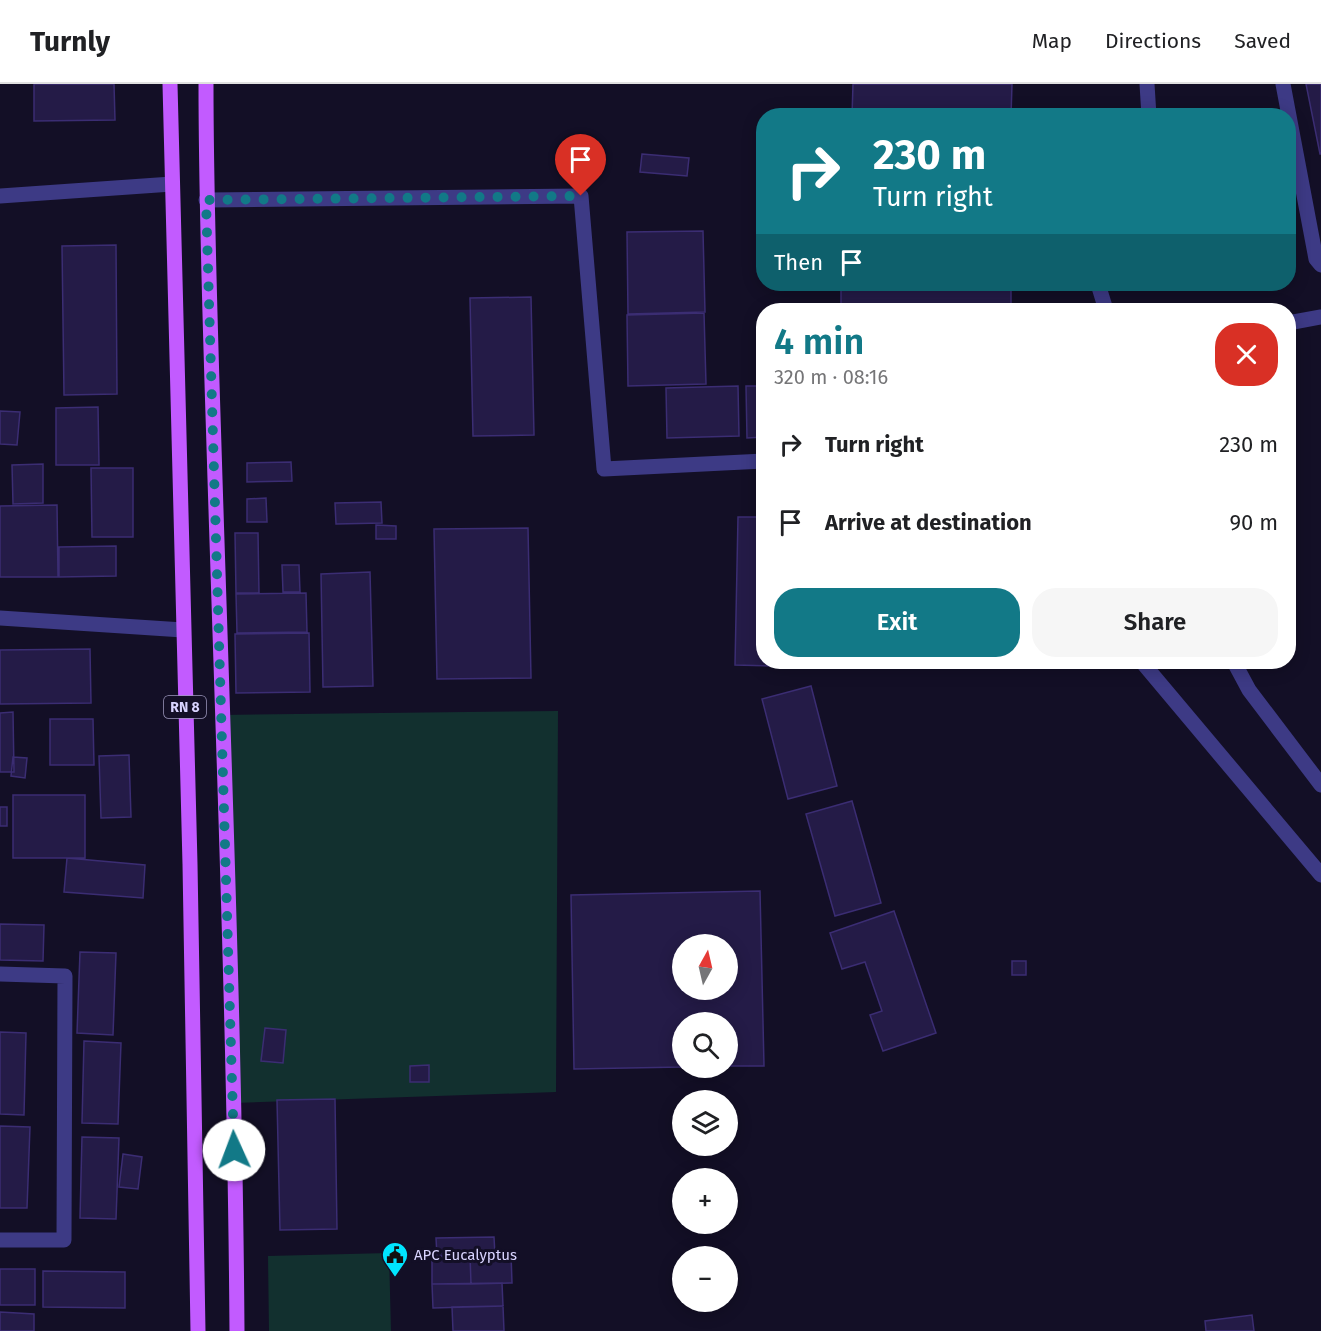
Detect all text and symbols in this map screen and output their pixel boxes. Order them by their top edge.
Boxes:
text: Turnly [30,25,110,58]
text: Map [1032,28,1072,54]
text: Directions [1105,28,1201,54]
text: Saved [1234,28,1291,54]
text: 230 m [873,130,986,180]
icon: right [774,132,852,210]
pin [555,134,606,196]
icon: arrive [564,143,597,176]
text: Turn right [873,181,993,213]
icon: arrive [835,246,868,279]
text: Then [774,249,823,276]
text: 4 min [774,320,864,364]
button: close [1215,323,1278,386]
text: 320 m · 08:16 [774,365,888,389]
icon: right [774,428,807,461]
text: Turn right [825,431,924,458]
text: 230 m [1219,431,1278,458]
icon: arrive [774,506,807,539]
text: Arrive at destination [825,509,1032,536]
text: 90 m [1229,509,1278,536]
button: Exit [774,588,1020,657]
button: Share [1032,588,1278,657]
road number: RN 8 [164,696,206,718]
north arrow [672,934,738,1000]
map controls [672,934,738,1312]
button: search [672,1012,738,1078]
button: layers [672,1090,738,1156]
position arrow [202,1118,266,1182]
button: + [672,1168,738,1234]
public building icon: APC Eucalyptus [380,1240,410,1278]
place label: APC Eucalyptus [414,1246,517,1264]
button: − [672,1246,738,1312]

